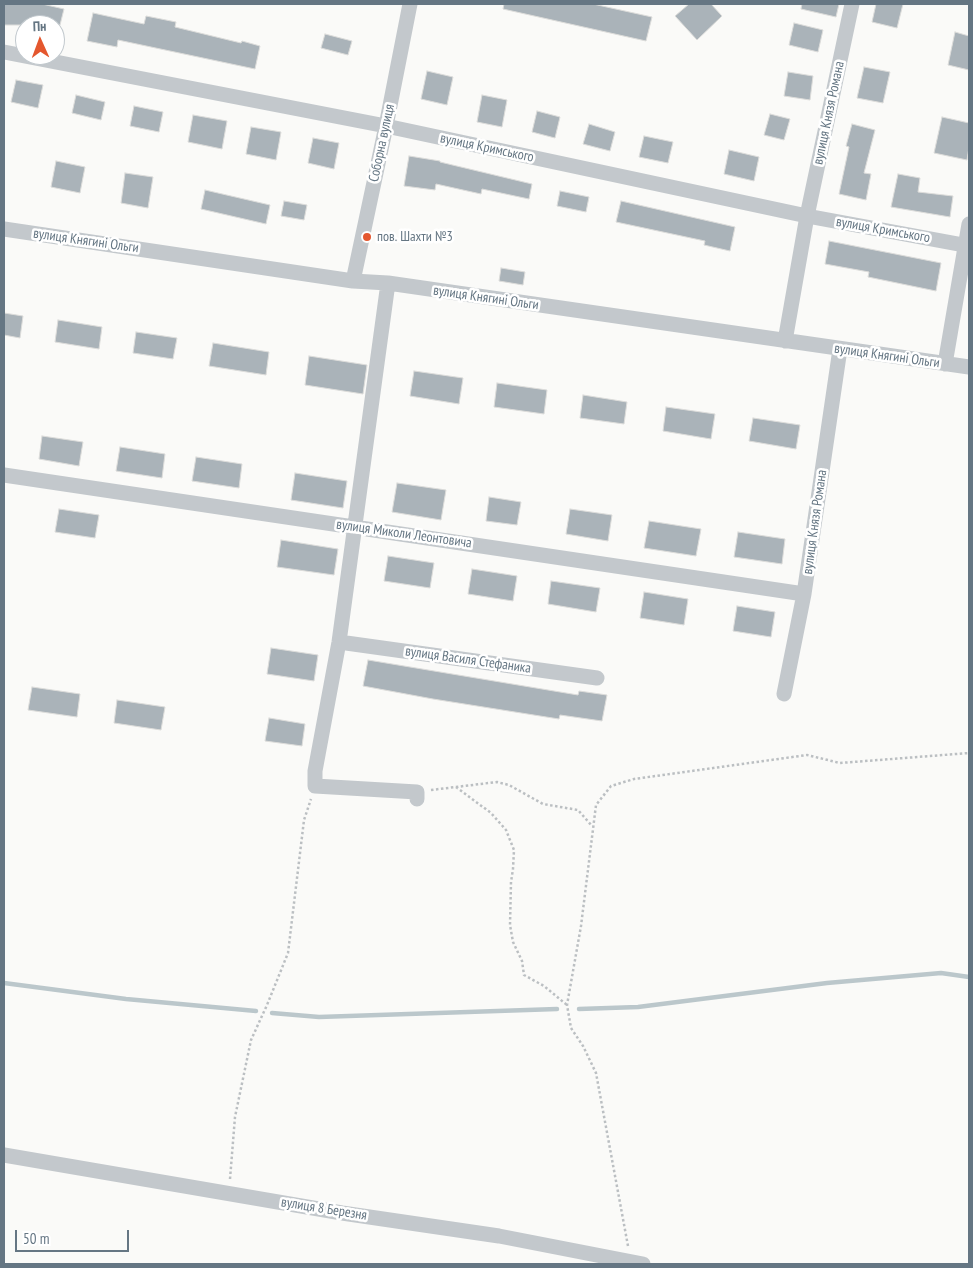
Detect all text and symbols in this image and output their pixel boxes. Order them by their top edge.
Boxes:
north arrow [15,15,65,65]
text: Пн [32,17,47,35]
street label: вулиця Князя Романа [810,60,848,166]
street label: Соборна вулиця [366,103,398,183]
street label: вулиця Кримського [439,130,535,166]
street label: вулиця Кримського [835,213,931,247]
street label: вулиця Княгині Ольги [32,225,140,257]
place label: пов. Шахти №3 [377,229,453,245]
marker: пов. Шахти №3 [361,231,373,243]
street label: вулиця Княгині Ольги [432,282,540,314]
street label: вулиця Княгині Ольги [833,340,941,372]
street label: вулиця Князя Романа [799,469,831,575]
street label: вулиця Миколи Леонтовича [335,516,473,552]
street label: вулиця Василя Стефаника [404,643,532,677]
street label: вулиця 8 Березня [280,1194,368,1224]
scale bar [18,1220,131,1252]
text: 50 m [23,1229,49,1248]

